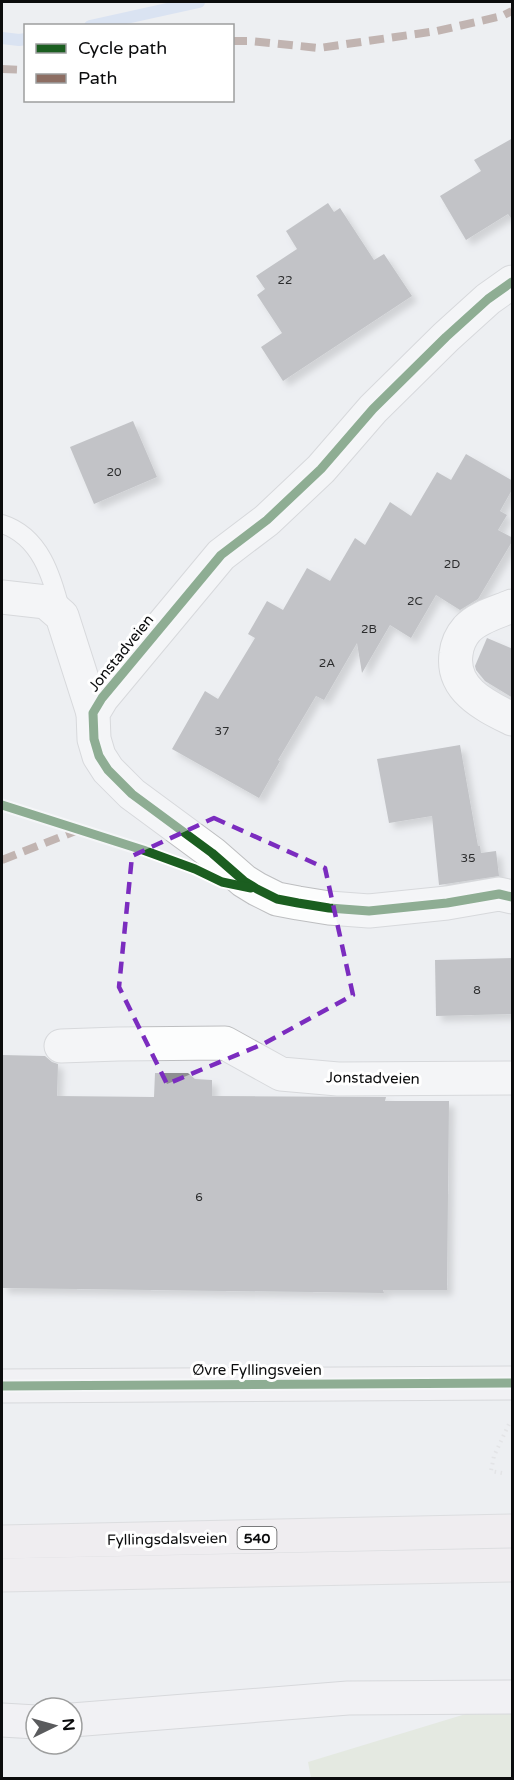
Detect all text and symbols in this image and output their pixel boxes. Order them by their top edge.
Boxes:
legend [24,24,234,102]
text: Cycle path [78,37,167,59]
text: Path [78,67,117,89]
house number: 22 [277,273,293,287]
house number: 20 [106,465,122,479]
house number: 2D [444,557,460,571]
house number: 2C [407,594,423,608]
street label: Jonstadveien [85,611,157,695]
house number: 2B [361,622,377,636]
house number: 2A [319,656,335,670]
house number: 37 [214,724,230,738]
house number: 35 [460,851,476,865]
house number: 8 [473,983,481,997]
street label: Jonstadveien [326,1068,420,1088]
house number: 6 [195,1190,203,1204]
street label: Øvre Fyllingsveien [192,1361,322,1379]
road number: 540 [238,1527,276,1549]
street label: Fyllingsdalsveien [107,1529,227,1549]
north arrow [24,1696,84,1756]
text: N [57,1718,78,1732]

